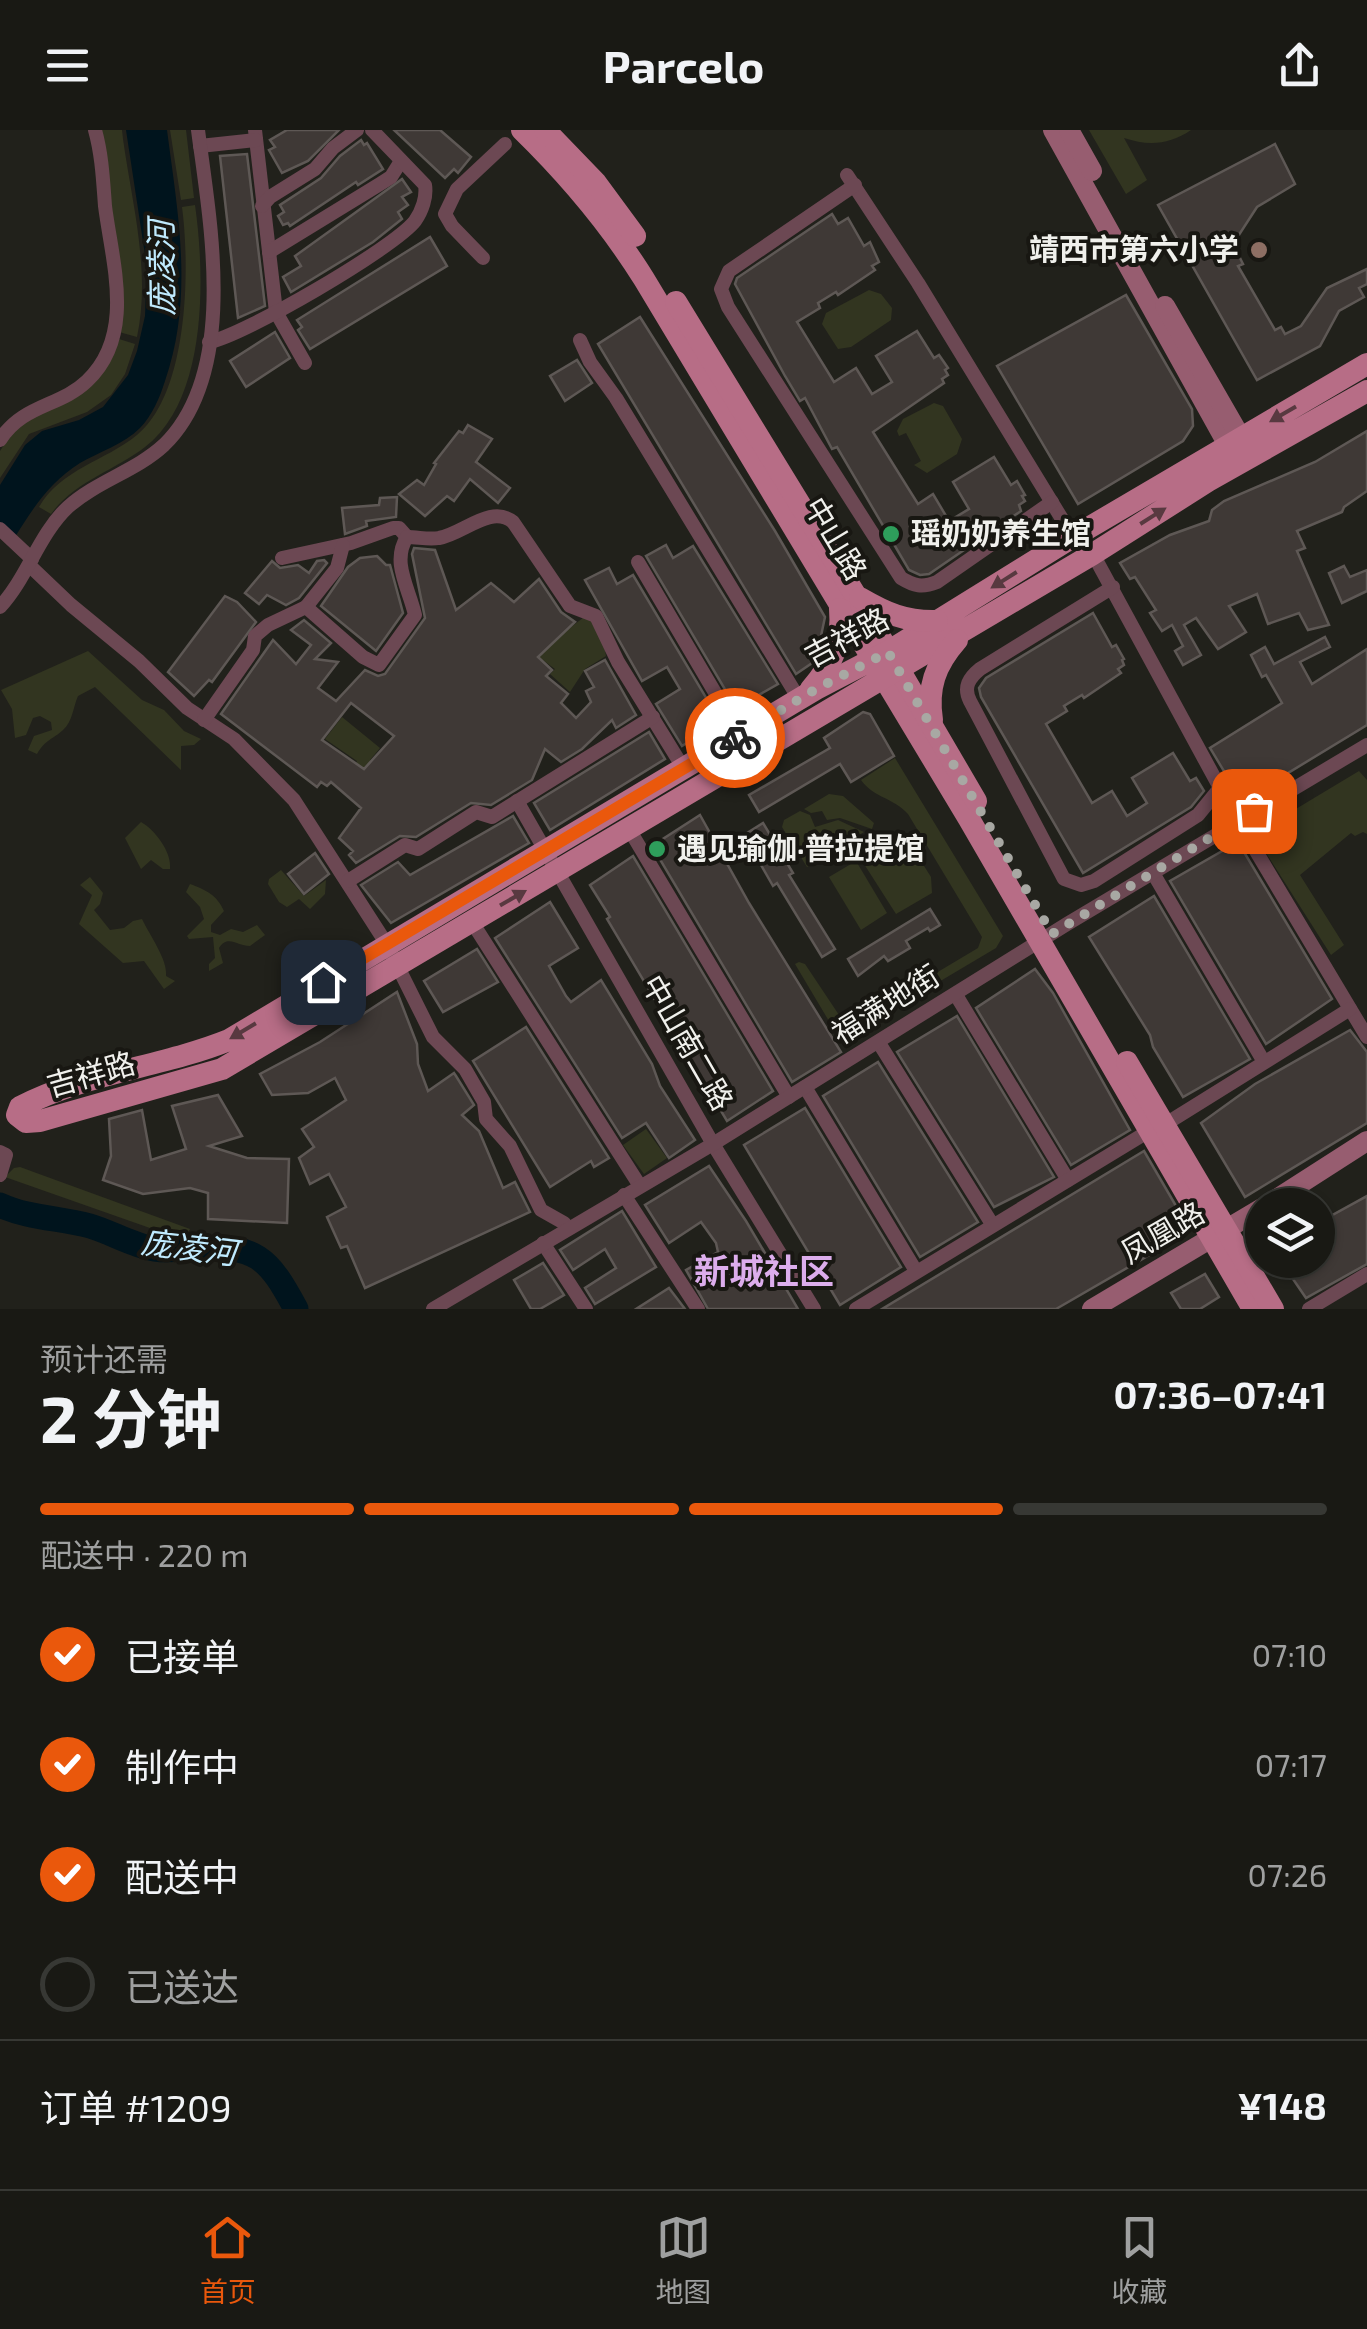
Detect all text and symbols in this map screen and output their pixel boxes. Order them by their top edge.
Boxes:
icon: menu [40,38,95,93]
text: Parcelo [603,38,764,92]
icon: share [1272,38,1327,93]
water label: 庞凌河 [140,214,180,316]
place label: 靖西市第六小学 [1029,230,1239,266]
marker: 靖西市第六小学 [1248,239,1270,261]
one-way arrow [1269,404,1297,422]
street label: 中山路 [798,490,875,586]
one-way arrow [1139,507,1166,525]
place label: 瑶奶奶养生馆 [911,514,1091,550]
marker: 瑶奶奶养生馆 [880,523,902,545]
one-way arrow [990,571,1018,589]
street label: 吉祥路 [798,599,894,673]
courier [685,688,785,788]
icon: bike [708,711,763,766]
pin [1212,769,1297,854]
icon: bag [1227,784,1282,839]
place label: 遇见瑜伽·普拉提馆 [677,829,925,865]
marker: 遇见瑜伽·普拉提馆 [646,838,668,860]
one-way arrow [499,890,528,907]
pin [281,940,366,1025]
icon: home [296,955,351,1010]
street label: 福满地街 [825,956,945,1050]
street label: 中山南二路 [636,968,742,1116]
one-way arrow [229,1022,257,1039]
street label: 吉祥路 [42,1043,139,1103]
map controls [1245,1188,1335,1278]
button: layers [1245,1188,1335,1278]
street label: 凤凰路 [1114,1193,1210,1269]
water label: 庞凌河 [139,1221,245,1271]
district label: 新城社区 [694,1249,834,1291]
text: 预计还需 [40,1339,168,1377]
text: 07:36–07:41 [1114,1371,1327,1417]
text: 2 分钟 [40,1378,222,1456]
text: 配送中 · 220 m [40,1535,248,1573]
icon: check [40,1627,95,1682]
text: 已接单 [125,1633,239,1679]
text: 07:10 [1252,1635,1327,1673]
icon: check [40,1737,95,1792]
text: 制作中 [125,1743,239,1789]
text: 07:17 [1255,1745,1327,1783]
icon: check [40,1847,95,1902]
text: 配送中 [125,1853,239,1899]
text: 07:26 [1247,1855,1327,1893]
text: 已送达 [125,1963,239,2009]
text: ¥148 [1237,2082,1327,2128]
text: 订单 #1209 [40,2084,232,2130]
tab: 首页 [200,2210,256,2310]
tab: 地图 [655,2210,711,2310]
tab: 收藏 [1111,2210,1167,2310]

